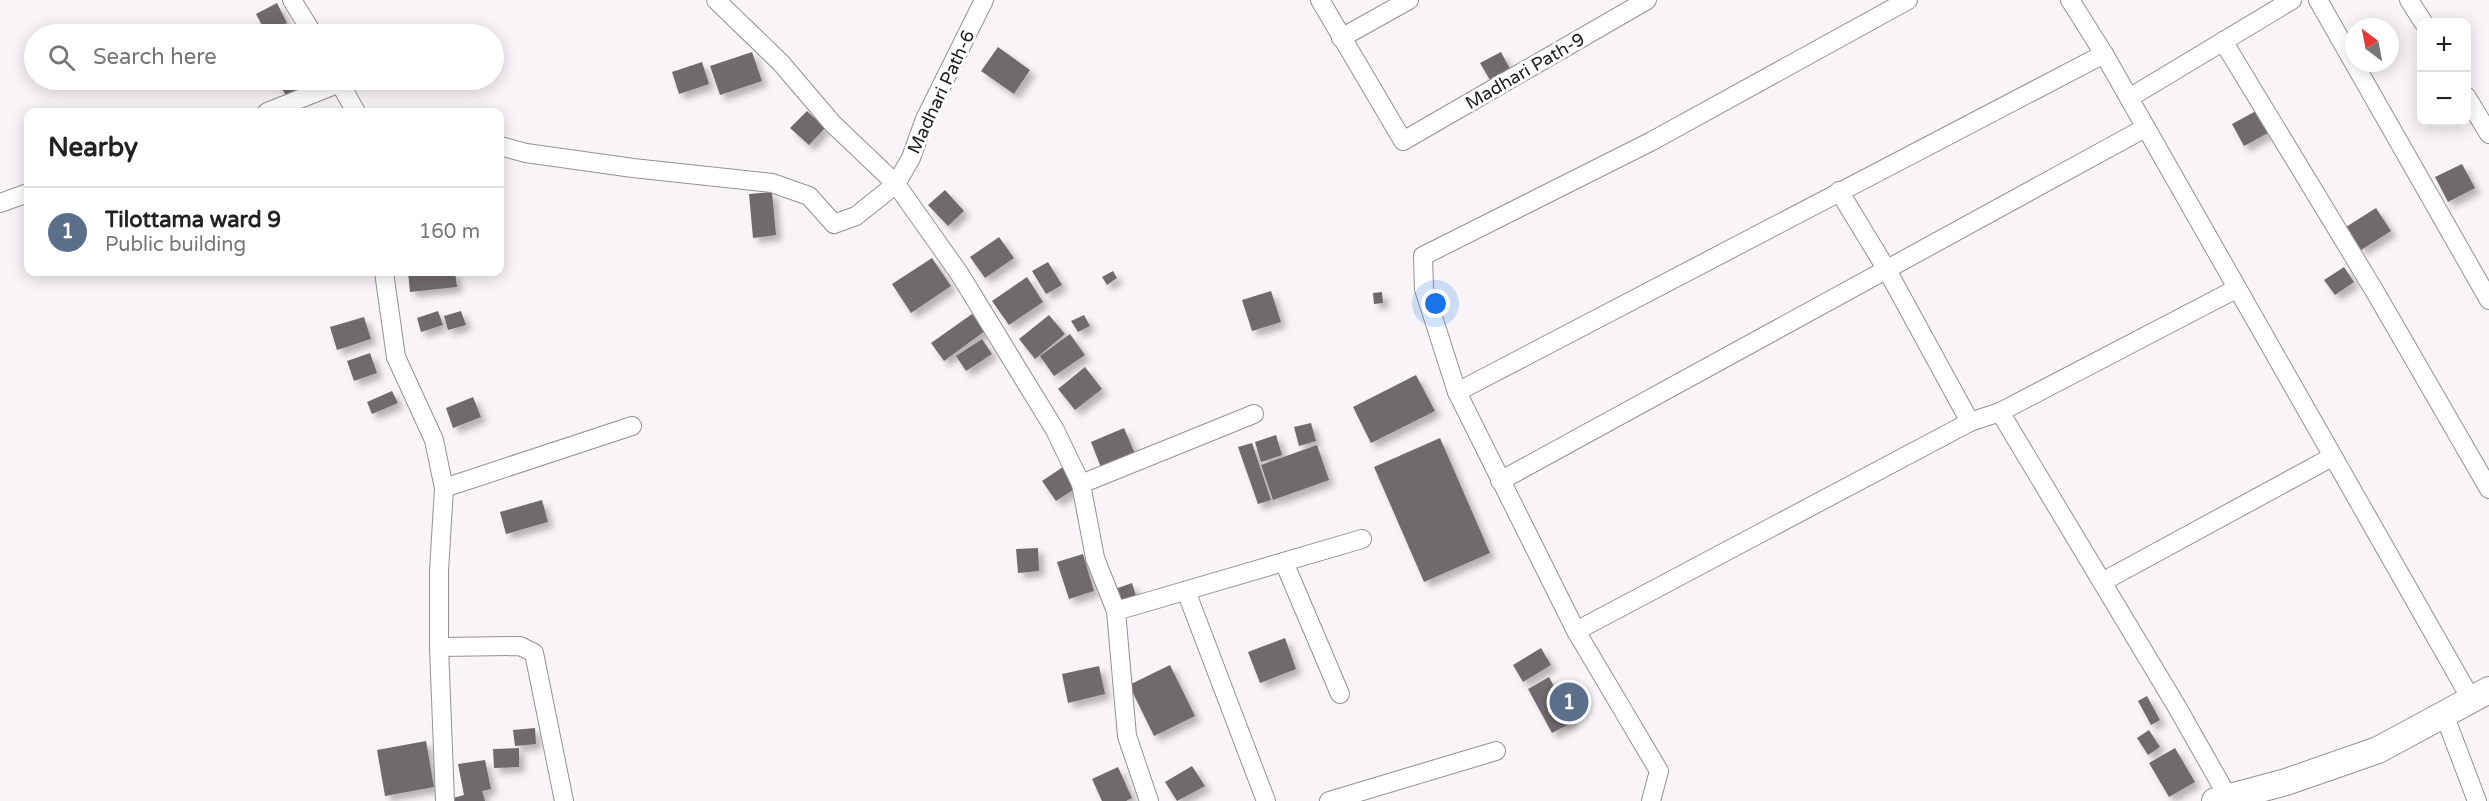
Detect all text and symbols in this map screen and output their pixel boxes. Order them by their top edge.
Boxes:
north arrow [2345,18,2399,72]
map controls [2417,18,2471,126]
button: + [2417,18,2471,72]
search box [24,24,504,90]
street label: Madhari Path-6 [903,27,979,157]
street label: Madhari Path-9 [1461,28,1589,114]
icon: search [45,41,78,74]
text: Search here [93,44,217,70]
button: − [2417,72,2471,126]
text: Nearby [48,132,138,163]
text: Tilottama ward 9 [105,207,281,233]
text: 1 [61,220,74,244]
text: 160 m [419,220,480,244]
text: Public building [105,233,246,257]
your location [1421,289,1450,318]
pin: 1 [1550,680,1588,724]

